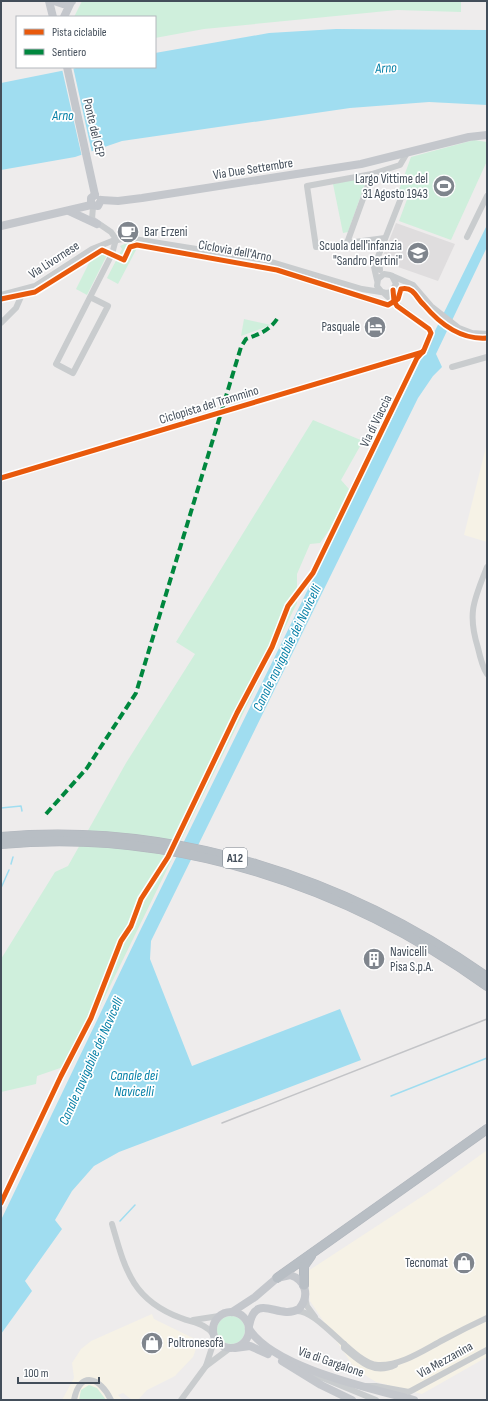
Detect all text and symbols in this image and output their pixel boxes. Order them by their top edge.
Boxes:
legend [16,16,156,68]
text: Pista ciclabile [52,25,107,40]
text: Sentiero [52,45,86,60]
water label: Arno [374,59,398,77]
street label: Ponte del CEP [79,97,109,160]
water label: Arno [51,107,74,124]
street label: Via Due Settembre [212,155,294,183]
place label: Largo Vittime del 31 Agosto 1943 [355,171,428,202]
sports icon: Largo Vittime del 31 Agosto 1943 [431,173,457,199]
cafe icon: Bar Erzeni [115,219,141,245]
place label: Bar Erzeni [144,224,187,240]
street label: Ciclovia dell'Arno [197,237,273,265]
street label: Via Livornese [26,238,82,282]
place label: Scuola dell'infanzia "Sandro Pertini" [319,238,402,269]
school or university icon: Scuola dell'infanzia "Sandro Pertini" [405,240,431,266]
hotel icon: Pasquale [362,314,388,340]
place label: Pasquale [322,319,360,335]
street label: Ciclopista del Trammino [157,382,261,428]
street label: Via di Viaccia [356,392,396,450]
water label: Canale navigabile dei Navicelli [249,582,325,714]
road number: A12 [223,848,247,868]
place label: Navicelli Pisa S.p.A. [390,944,434,975]
building icon: Navicelli Pisa S.p.A. [361,946,387,972]
water label: Canale navigabile dei Navicelli [55,994,127,1128]
water label: Canale dei Navicelli [110,1067,158,1100]
shop icon: Tecnomat [451,1250,477,1276]
place label: Tecnomat [405,1255,448,1271]
shop icon: Poltronesofà [139,1330,165,1356]
place label: Poltronesofà [168,1335,224,1351]
street label: Via Mezzanina [414,1338,476,1382]
street label: Via di Gargalone [296,1343,366,1381]
scale bar [18,1359,99,1385]
text: 100 m [24,1366,49,1381]

